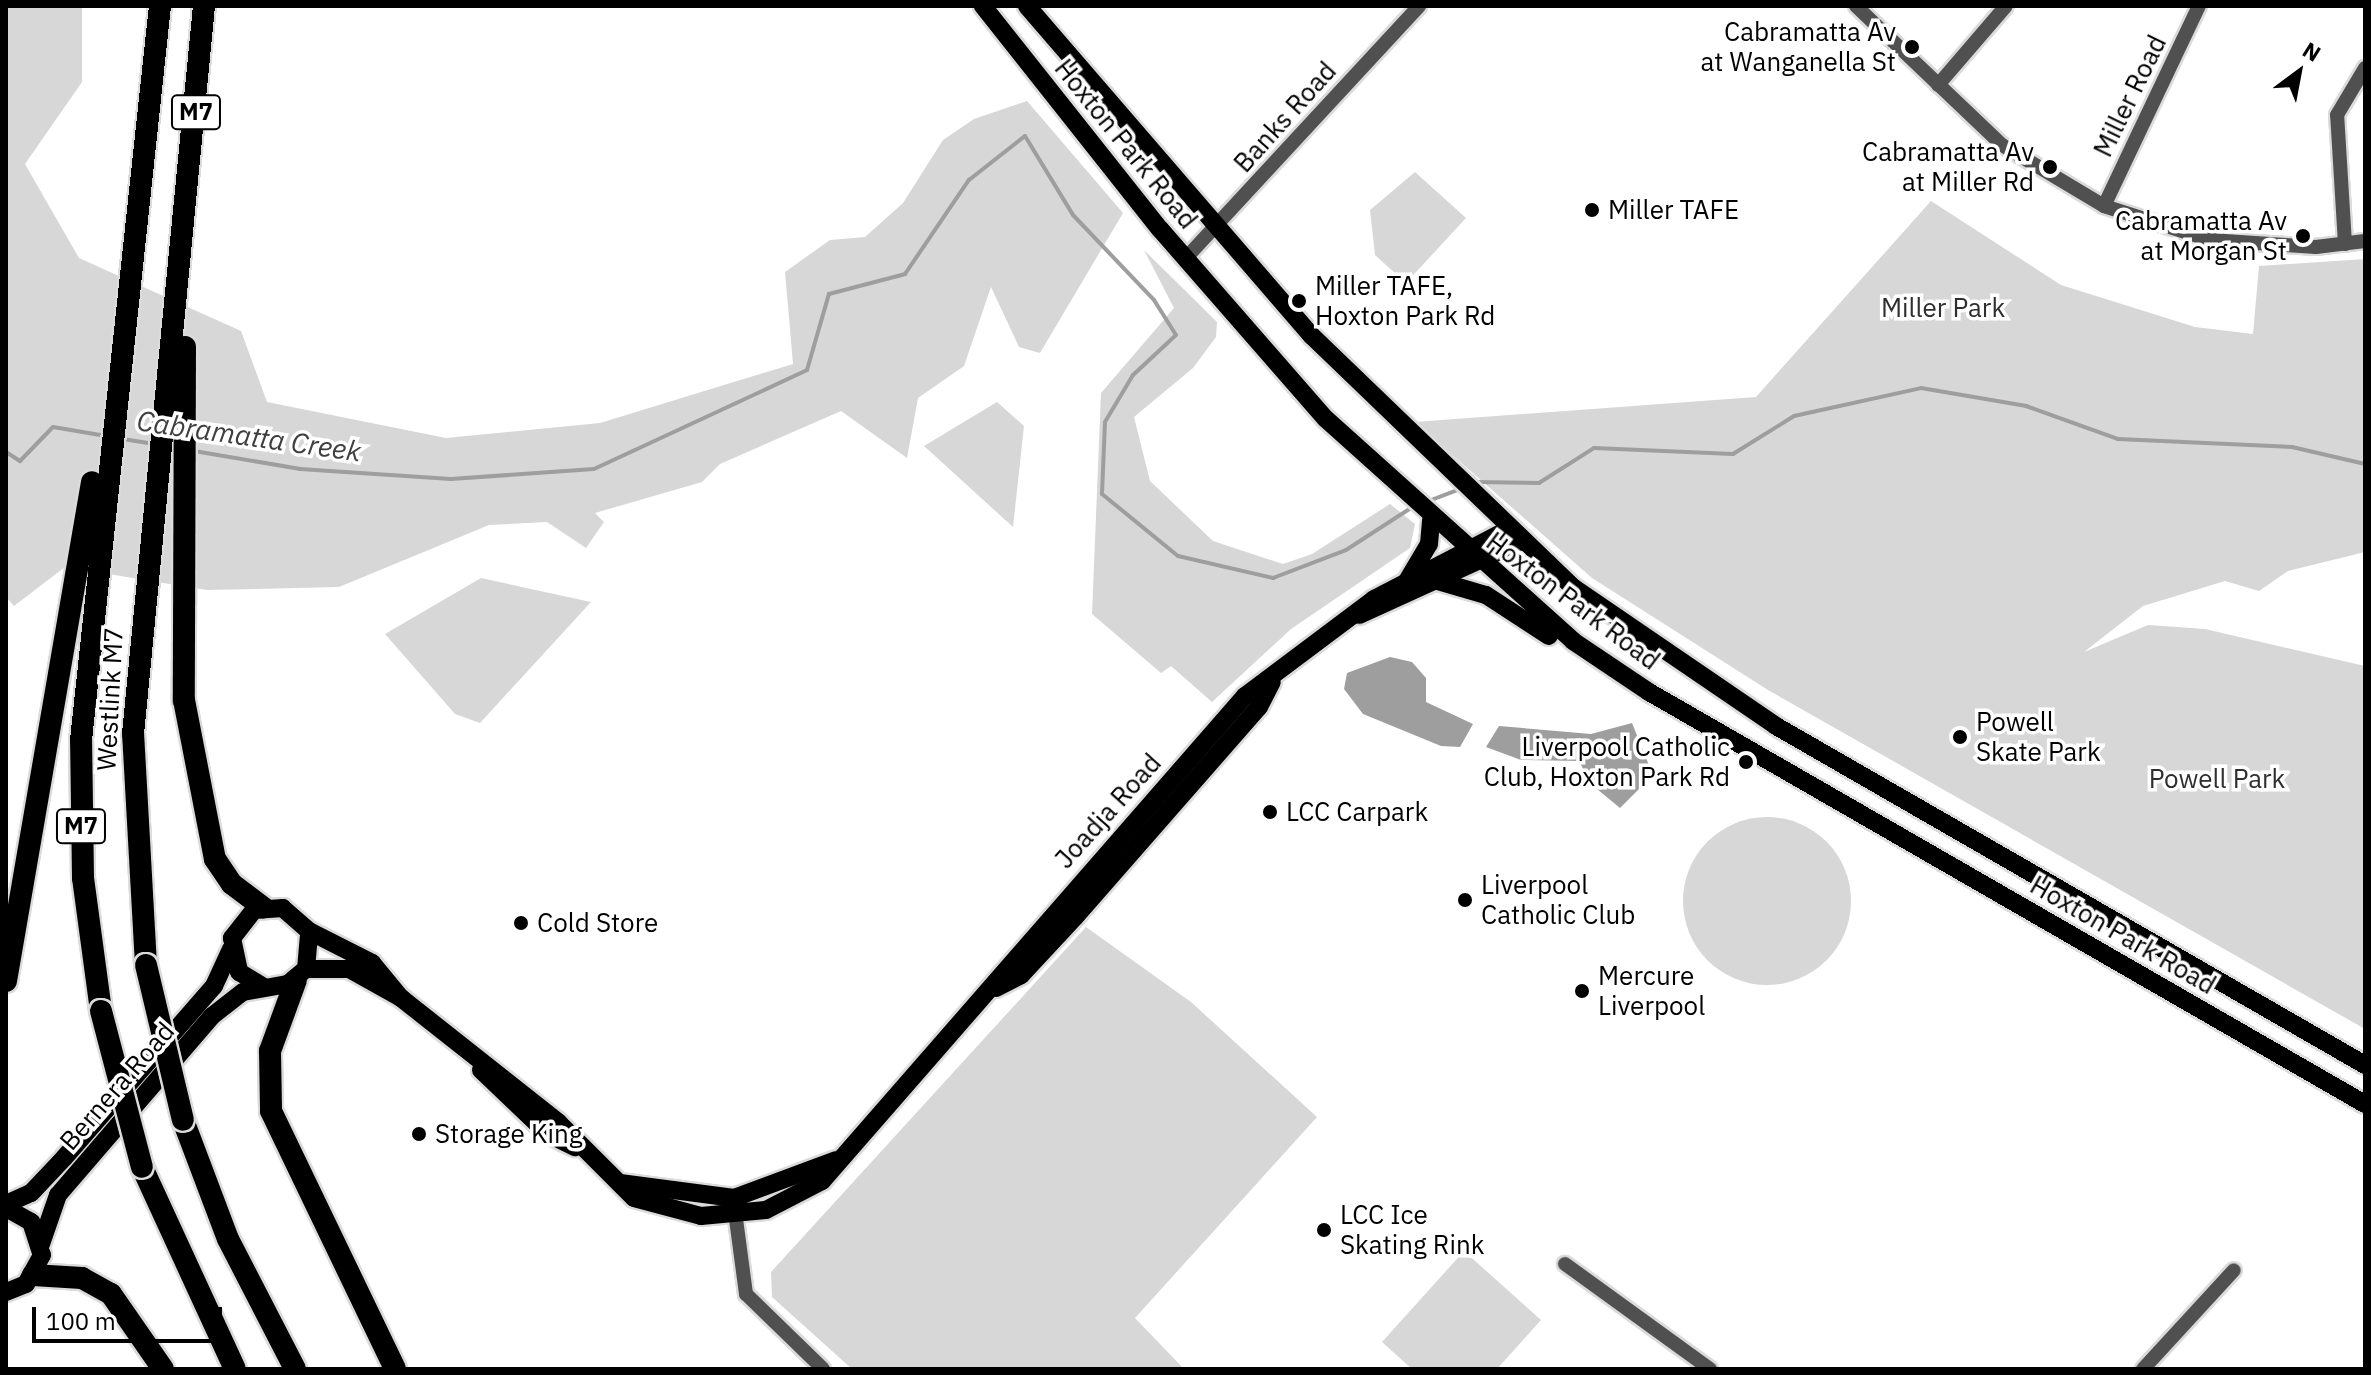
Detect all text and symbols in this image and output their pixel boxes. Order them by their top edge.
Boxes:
place label: Cabramatta Av at Wanganella St [1700,16,1896,78]
street label: Miller Road [2087,30,2173,162]
north arrow [2259,32,2339,112]
text: N [2298,35,2326,68]
marker: Cabramatta Av at Wanganella St [1903,38,1921,56]
street label: Hoxton Park Road [1048,53,1204,235]
street label: Banks Road [1227,55,1343,179]
road number: M7 [170,92,222,132]
place label: Cabramatta Av at Miller Rd [1862,136,2034,198]
marker: Cabramatta Av at Miller Rd [2041,158,2059,176]
place label: Miller TAFE [1608,194,1739,226]
marker: Miller TAFE [1583,201,1601,219]
place label: Cabramatta Av at Morgan St [2115,205,2287,266]
marker: Cabramatta Av at Morgan St [2294,227,2312,245]
place label: Miller TAFE, Hoxton Park Rd [1315,270,1495,332]
marker: Miller TAFE, Hoxton Park Rd [1290,292,1308,310]
park label: Miller Park [1881,292,2005,324]
water label: Cabramatta Creek [135,404,363,468]
street label: Hoxton Park Road [1480,526,1666,676]
street label: Westlink M7 [91,627,129,771]
place label: Powell Skate Park [1976,706,2101,768]
marker: Powell Skate Park [1951,728,1969,746]
place label: Liverpool Catholic Club, Hoxton Park Rd [1484,731,1730,792]
street label: Joadja Road [1049,747,1167,875]
marker: Liverpool Catholic Club, Hoxton Park Rd [1737,753,1755,771]
park label: Powell Park [2149,763,2285,795]
place label: LCC Carpark [1286,796,1428,828]
marker: LCC Carpark [1261,803,1279,821]
road number: M7 [55,806,107,846]
place label: Liverpool Catholic Club [1481,869,1635,930]
street label: Hoxton Park Road [2025,869,2221,1001]
marker: Liverpool Catholic Club [1456,891,1474,909]
place label: Cold Store [537,907,658,939]
marker: Cold Store [512,914,530,932]
place label: Mercure Liverpool [1598,960,1705,1022]
marker: Mercure Liverpool [1573,982,1591,1000]
street label: Bernera Road [53,1016,181,1156]
place label: Storage King [435,1118,582,1150]
marker: Storage King [410,1125,428,1143]
place label: LCC Ice Skating Rink [1340,1199,1484,1260]
marker: LCC Ice Skating Rink [1315,1221,1333,1239]
scale bar [36,1291,226,1341]
text: 100 m [46,1305,116,1337]

